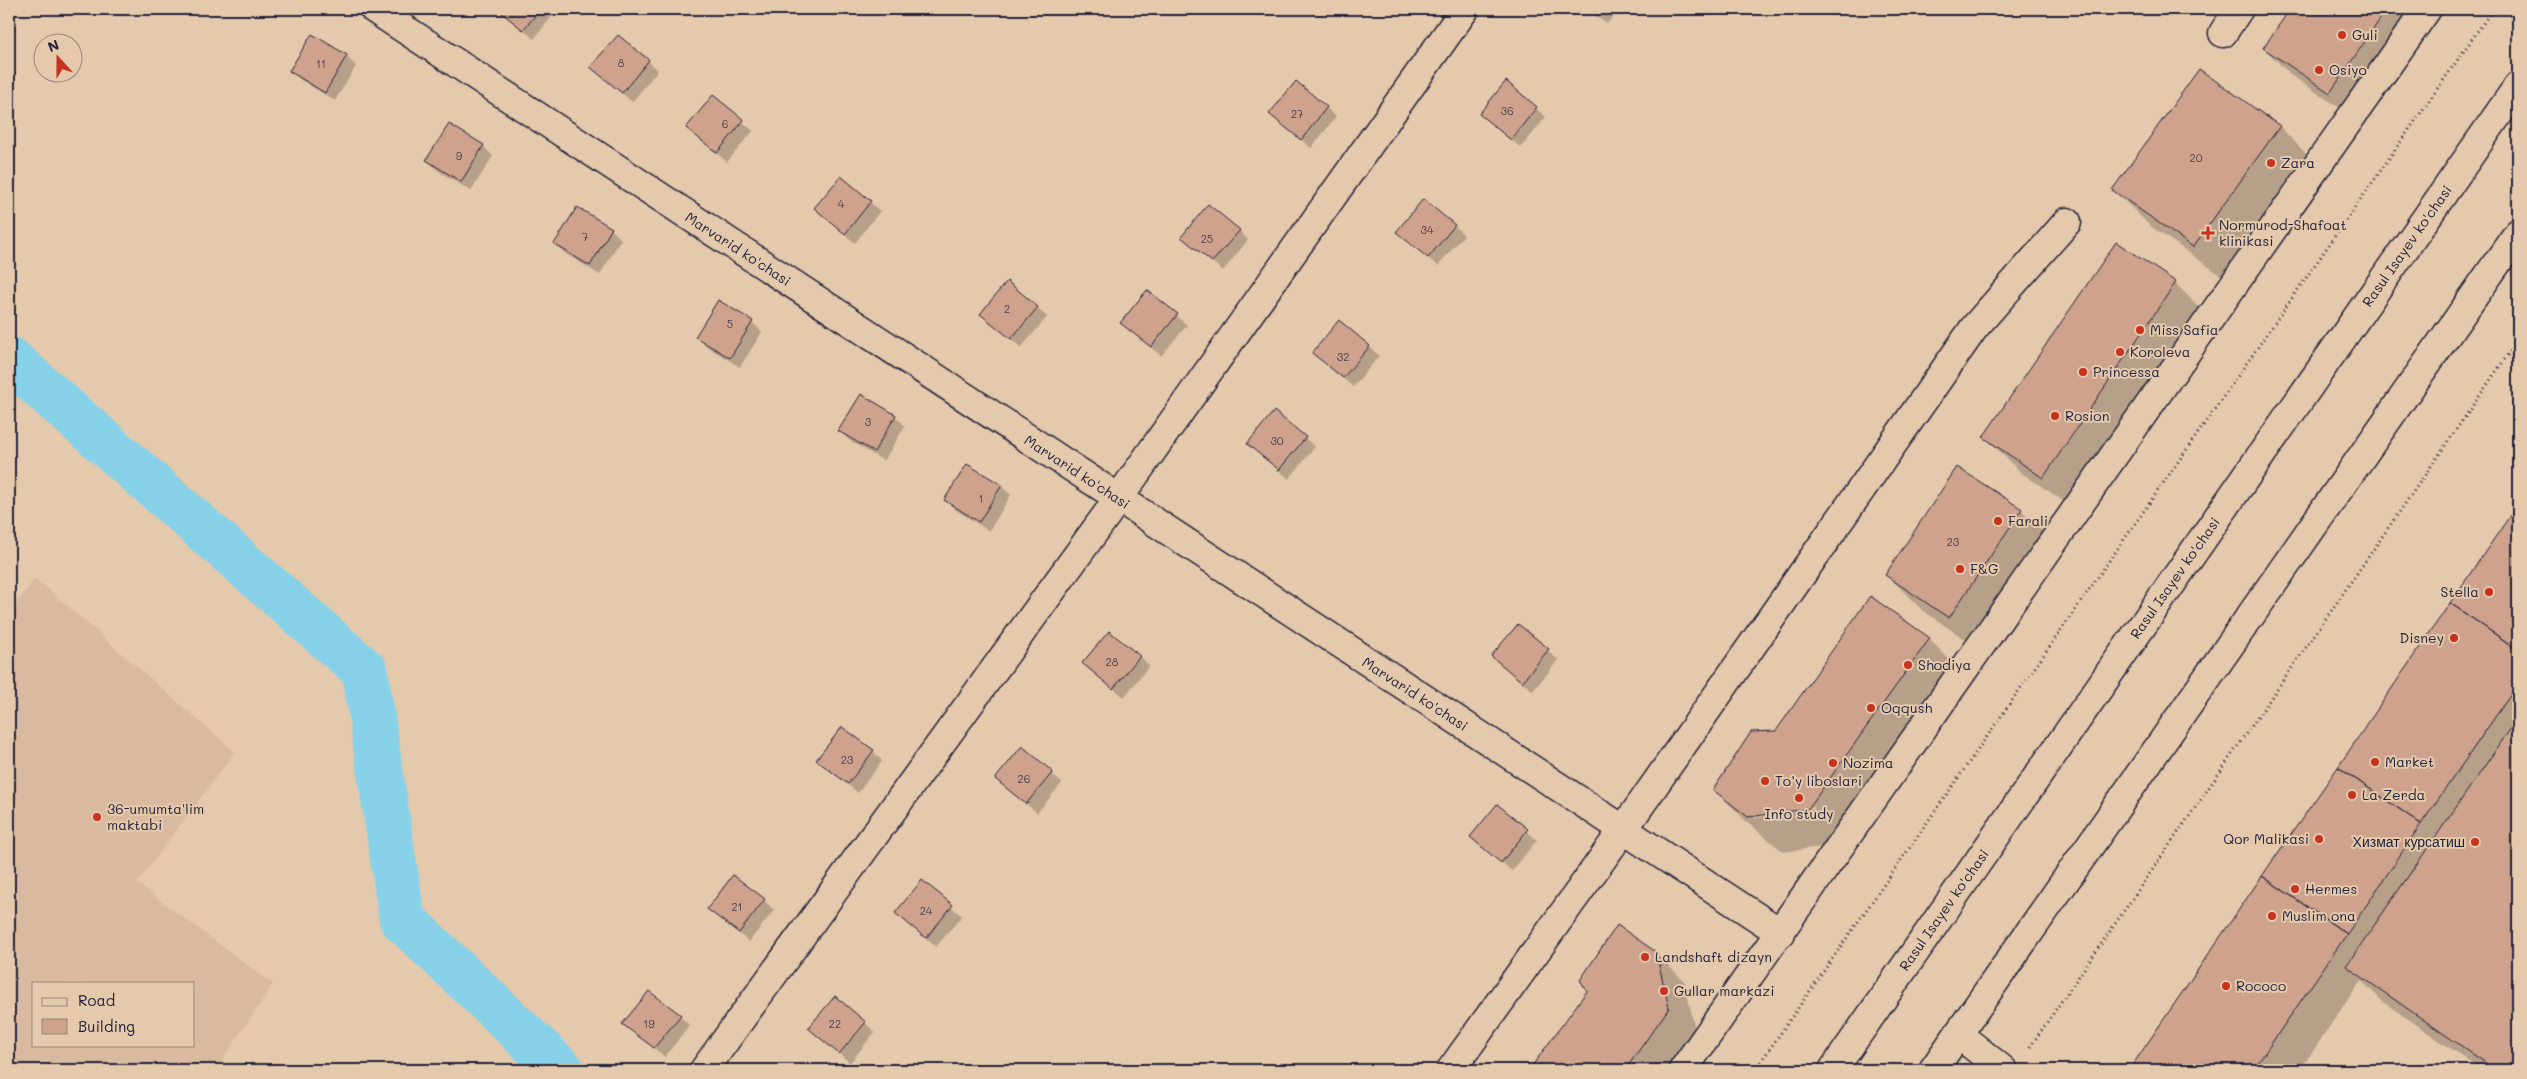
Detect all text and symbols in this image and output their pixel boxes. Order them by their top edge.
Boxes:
place label: Guli [2352,25,2378,44]
marker: Guli [2336,29,2348,41]
north arrow [32,32,82,82]
text: N [45,35,62,56]
house number: 8 [618,55,625,70]
house number: 11 [316,56,326,71]
place label: Osiyo [2329,60,2367,79]
marker: Osiyo [2313,64,2325,76]
house number: 36 [1500,103,1514,118]
house number: 27 [1291,106,1303,121]
house number: 6 [722,116,728,131]
house number: 9 [456,148,463,163]
house number: 20 [2190,150,2203,165]
place label: Zara [2281,153,2315,172]
marker: Zara [2265,157,2277,169]
street label: Rasul Isayev ko'chasi [2357,181,2456,310]
house number: 4 [838,196,845,211]
street label: Marvarid ko'chasi [682,207,795,290]
place label: Normurod-Shafoat klinikasi [2219,215,2347,250]
house number: 34 [1421,222,1434,237]
marker: Normurod-Shafoat klinikasi [2201,226,2215,240]
house number: 7 [582,229,588,244]
house number: 25 [1201,231,1213,246]
house number: 2 [1004,301,1010,316]
house number: 5 [727,316,733,331]
place label: Miss Safia [2150,320,2219,339]
marker: Miss Safia [2134,324,2146,336]
place label: Koroleva [2130,342,2190,361]
marker: Koroleva [2114,346,2126,358]
house number: 32 [1337,349,1349,364]
place label: Princessa [2093,362,2160,381]
marker: Princessa [2077,366,2089,378]
place label: Rosion [2065,406,2109,425]
marker: Rosion [2049,410,2061,422]
house number: 3 [865,414,872,429]
street label: Marvarid ko'chasi [1021,430,1134,513]
house number: 30 [1270,433,1284,448]
house number: 1 [979,491,983,506]
place label: Farali [2008,511,2048,530]
street label: Rasul Isayev ko'chasi [2125,513,2224,642]
marker: Farali [1992,515,2004,527]
house number: 23 [1947,534,1960,549]
place label: F&G [1970,559,1998,578]
marker: F&G [1954,563,1966,575]
place label: Stella [2441,582,2479,601]
marker: Stella [2483,586,2495,598]
place label: Disney [2400,628,2444,647]
marker: Disney [2448,632,2460,644]
street label: Marvarid ko'chasi [1359,652,1472,735]
house number: 28 [1106,654,1119,669]
place label: Shodiya [1918,655,1971,674]
marker: Shodiya [1902,659,1914,671]
place label: Oqqush [1881,698,1932,717]
marker: Oqqush [1865,702,1877,714]
house number: 23 [841,752,854,767]
place label: Market [2385,752,2434,771]
place label: Nozima [1843,753,1894,772]
marker: Market [2369,756,2381,768]
marker: Nozima [1827,757,1839,769]
house number: 26 [1018,771,1030,786]
place label: To’y liboslari [1775,771,1862,790]
marker: To’y liboslari [1759,775,1771,787]
place label: La Zerda [2362,785,2425,804]
marker: La Zerda [2346,789,2358,801]
marker: Info study [1793,792,1805,804]
place label: 36-umumta'lim maktabi [107,799,204,834]
place label: Info study [1765,804,1833,823]
marker: 36-umumta'lim maktabi [91,811,103,823]
place label: Qor Malikasi [2223,829,2309,848]
place label: Хизмат курсатиш [2353,832,2465,851]
marker: Qor Malikasi [2313,833,2325,845]
marker: Хизмат курсатиш [2469,836,2481,848]
street label: Rasul Isayev ko'chasi [1894,845,1993,974]
place label: Hermes [2305,879,2357,898]
marker: Hermes [2289,883,2301,895]
house number: 21 [731,899,743,914]
house number: 24 [920,903,933,918]
place label: Muslim ona [2282,906,2356,925]
marker: Muslim ona [2266,910,2278,922]
place label: Landshaft dizayn [1655,947,1772,966]
marker: Landshaft dizayn [1639,951,1651,963]
place label: Rococo [2236,976,2286,995]
marker: Rococo [2220,980,2232,992]
place label: Gullar markazi [1674,981,1774,1000]
legend [32,982,195,1046]
marker: Gullar markazi [1658,985,1670,997]
text: Road [78,990,115,1010]
text: Building [78,1016,135,1036]
house number: 19 [643,1016,655,1031]
house number: 22 [829,1016,841,1031]

